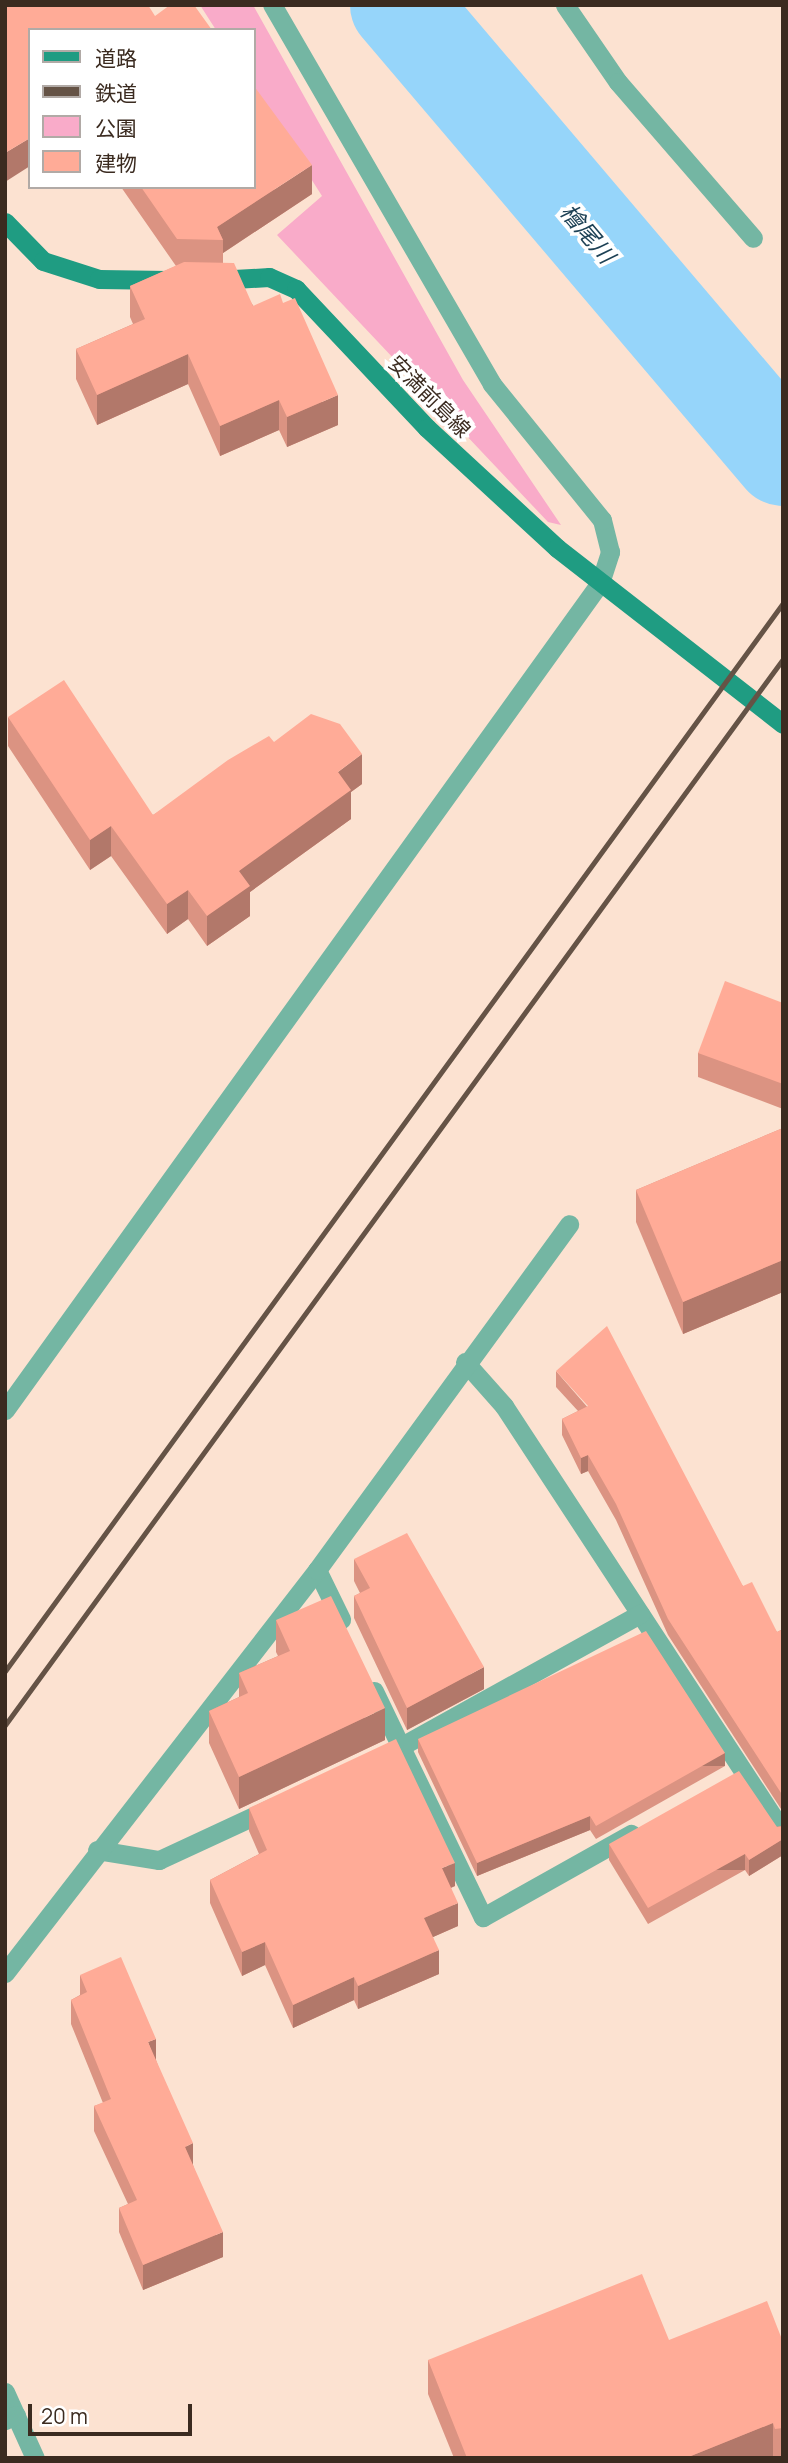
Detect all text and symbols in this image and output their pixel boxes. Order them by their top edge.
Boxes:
legend [28,28,256,189]
text: 道路 [95,44,137,72]
text: 鉄道 [95,79,137,107]
text: 公園 [95,114,137,142]
text: 建物 [95,149,137,177]
water label: 檜尾川 [555,198,621,268]
street label: 安満前島線 [384,350,476,442]
scale bar [32,2390,196,2434]
text: 20 m [41,2402,88,2430]

